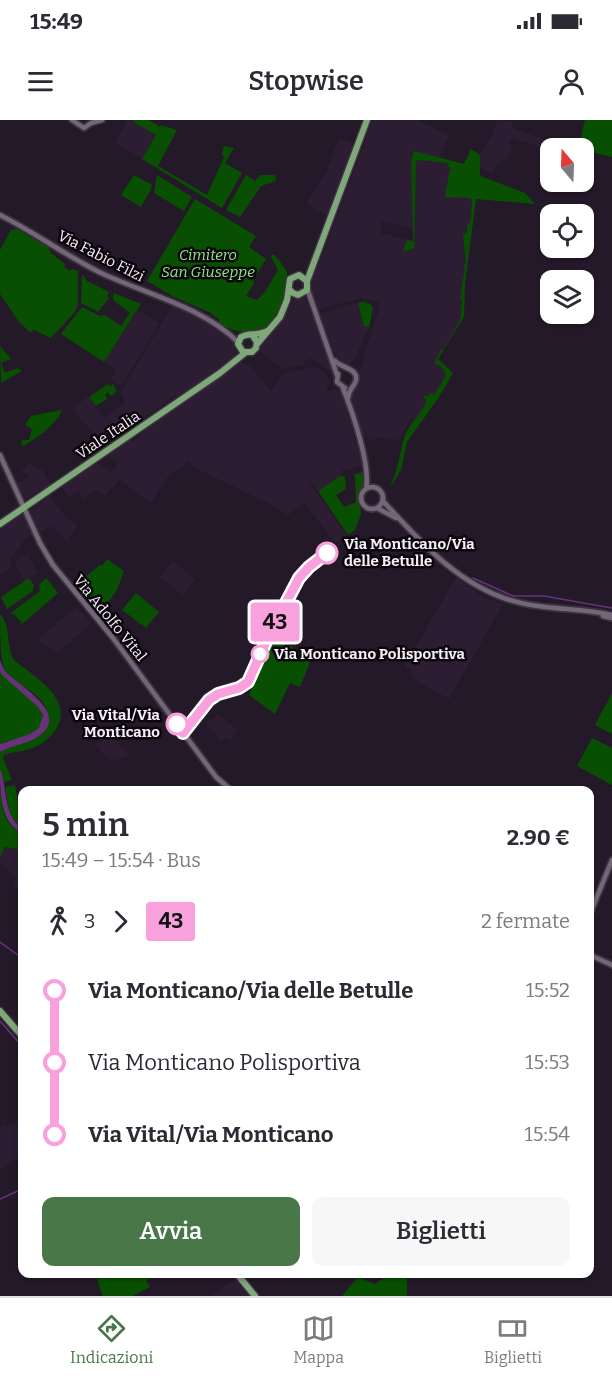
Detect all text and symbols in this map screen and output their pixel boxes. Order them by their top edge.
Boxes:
text: 15:49 [30,8,83,35]
icon: menu [24,65,57,98]
text: Stopwise [248,65,364,97]
icon: person [555,65,588,98]
north arrow [540,138,594,192]
map controls [540,138,594,324]
button: locate [540,204,594,258]
street label: Via Fabio Filzi [55,226,148,286]
park label: Cimitero San Giuseppe [161,246,255,281]
button: layers [540,270,594,324]
street label: Viale Italia [73,407,143,463]
place label: Via Monticano/Via delle Betulle [344,535,475,570]
marker: Via Monticano/Via delle Betulle [316,542,338,564]
street label: Via Adolfo Vital [70,571,150,665]
line badge: 43 [248,602,302,642]
text: 43 [263,609,287,635]
marker: Via Monticano Polisportiva [251,645,269,663]
place label: Via Monticano Polisportiva [274,645,465,663]
place label: Via Vital/Via Monticano [72,706,161,741]
marker: Via Vital/Via Monticano [166,713,188,735]
text: 5 min [42,805,129,845]
text: 2.90 € [507,824,570,851]
text: 15:49 – 15:54 · Bus [42,848,201,872]
icon: walk [42,905,75,938]
icon: forward [104,905,137,938]
text: 43 [158,908,183,934]
text: 3 [84,909,95,933]
text: 2 fermate [481,909,570,933]
text: Via Monticano/Via delle Betulle [88,977,413,1004]
text: 15:52 [526,978,570,1002]
text: Via Monticano Polisportiva [88,1049,361,1076]
text: 15:53 [525,1050,570,1074]
text: Via Vital/Via Monticano [88,1121,334,1148]
text: 15:54 [525,1122,570,1146]
button: Avvia [42,1197,300,1266]
button: Biglietti [312,1197,570,1266]
tab: Indicazioni [70,1312,153,1367]
tab: Mappa [293,1312,344,1367]
tab: Biglietti [484,1312,542,1367]

